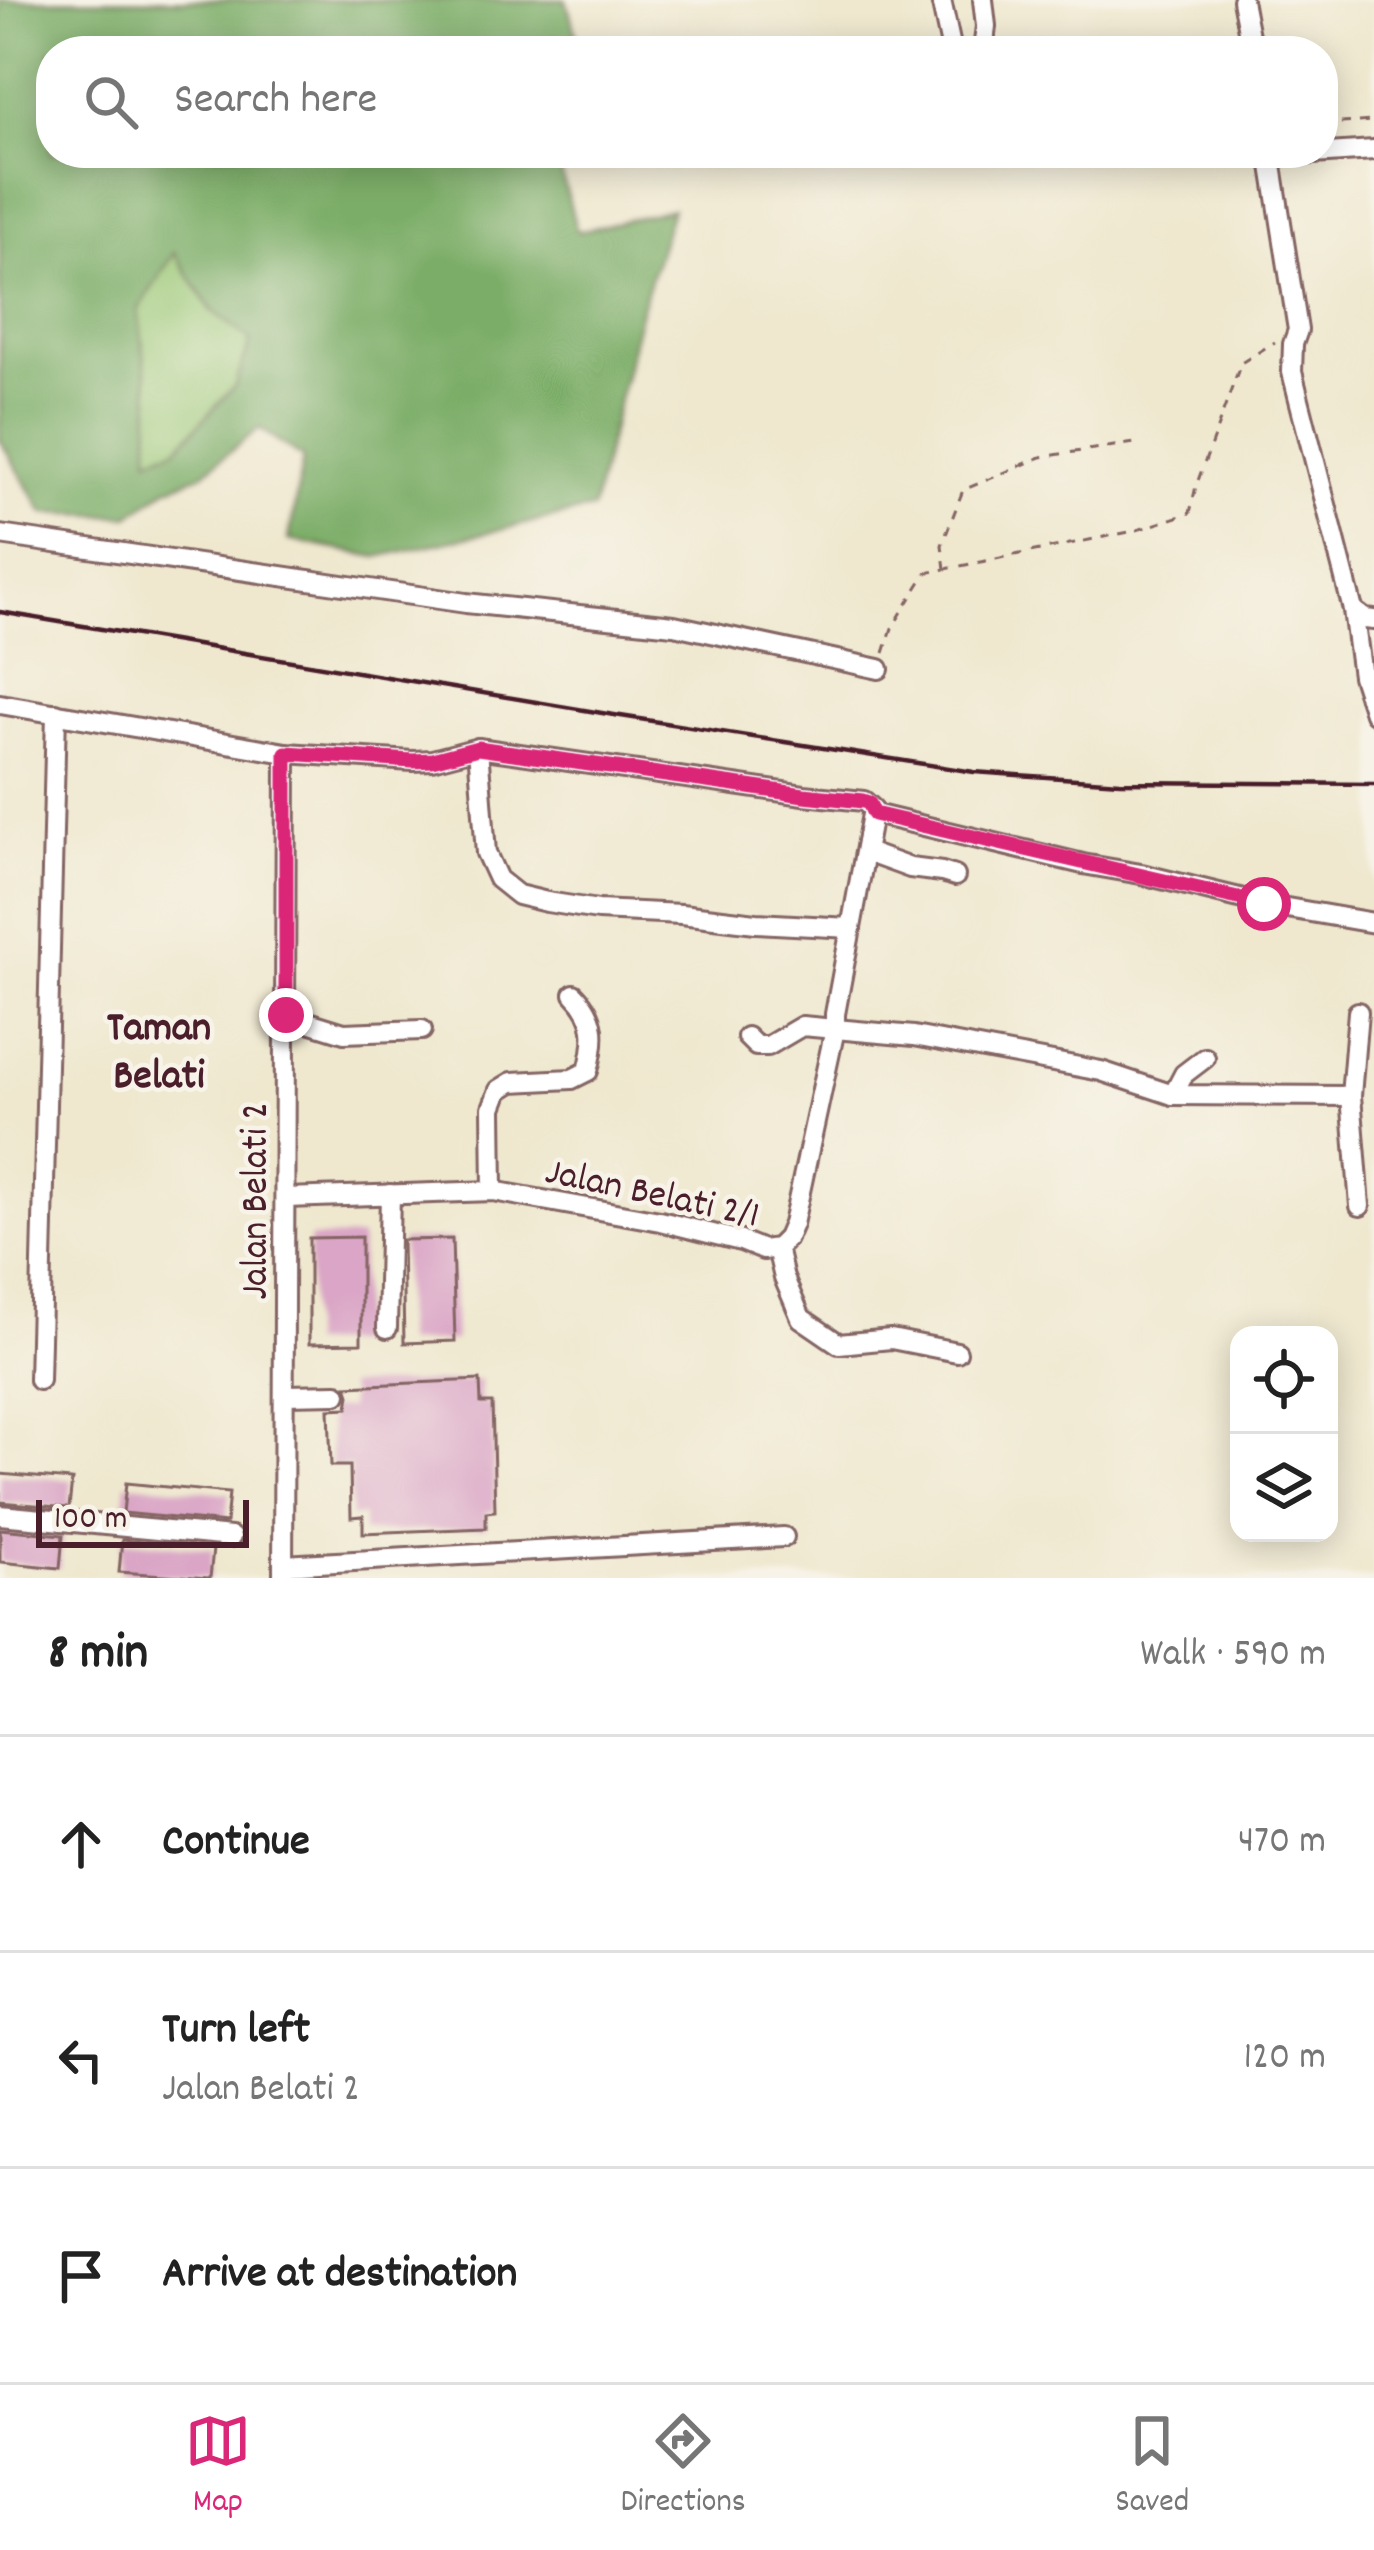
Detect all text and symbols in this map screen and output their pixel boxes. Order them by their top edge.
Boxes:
search box [36,36,1338,168]
icon: search [78,69,144,135]
text: Search here [174,70,377,134]
route start [1237,877,1291,931]
route end [259,988,313,1042]
district label: Taman Belati [107,1001,211,1109]
street label: Jalan Belati 2 [231,1102,286,1300]
street label: Jalan Belati 2/1 [540,1147,764,1246]
map controls [1230,1326,1338,1542]
button: locate [1230,1326,1338,1434]
button: layers [1230,1434,1338,1542]
scale bar [36,1494,249,1547]
text: 100 m [54,1497,127,1544]
text: 8 min [48,1620,148,1692]
text: Walk · 590 m [1140,1629,1326,1684]
icon: ahead [48,1811,114,1877]
text: Continue [162,1812,310,1876]
text: 470 m [1238,1816,1326,1871]
text: Turn left [162,2000,310,2064]
icon: left [48,2027,114,2093]
text: 120 m [1243,2032,1326,2087]
text: Jalan Belati 2 [162,2064,360,2119]
icon: arrive [48,2243,114,2309]
text: Arrive at destination [162,2244,517,2308]
tab: Map [185,2408,251,2527]
tab: Directions [621,2408,746,2527]
tab: Saved [1115,2408,1189,2527]

